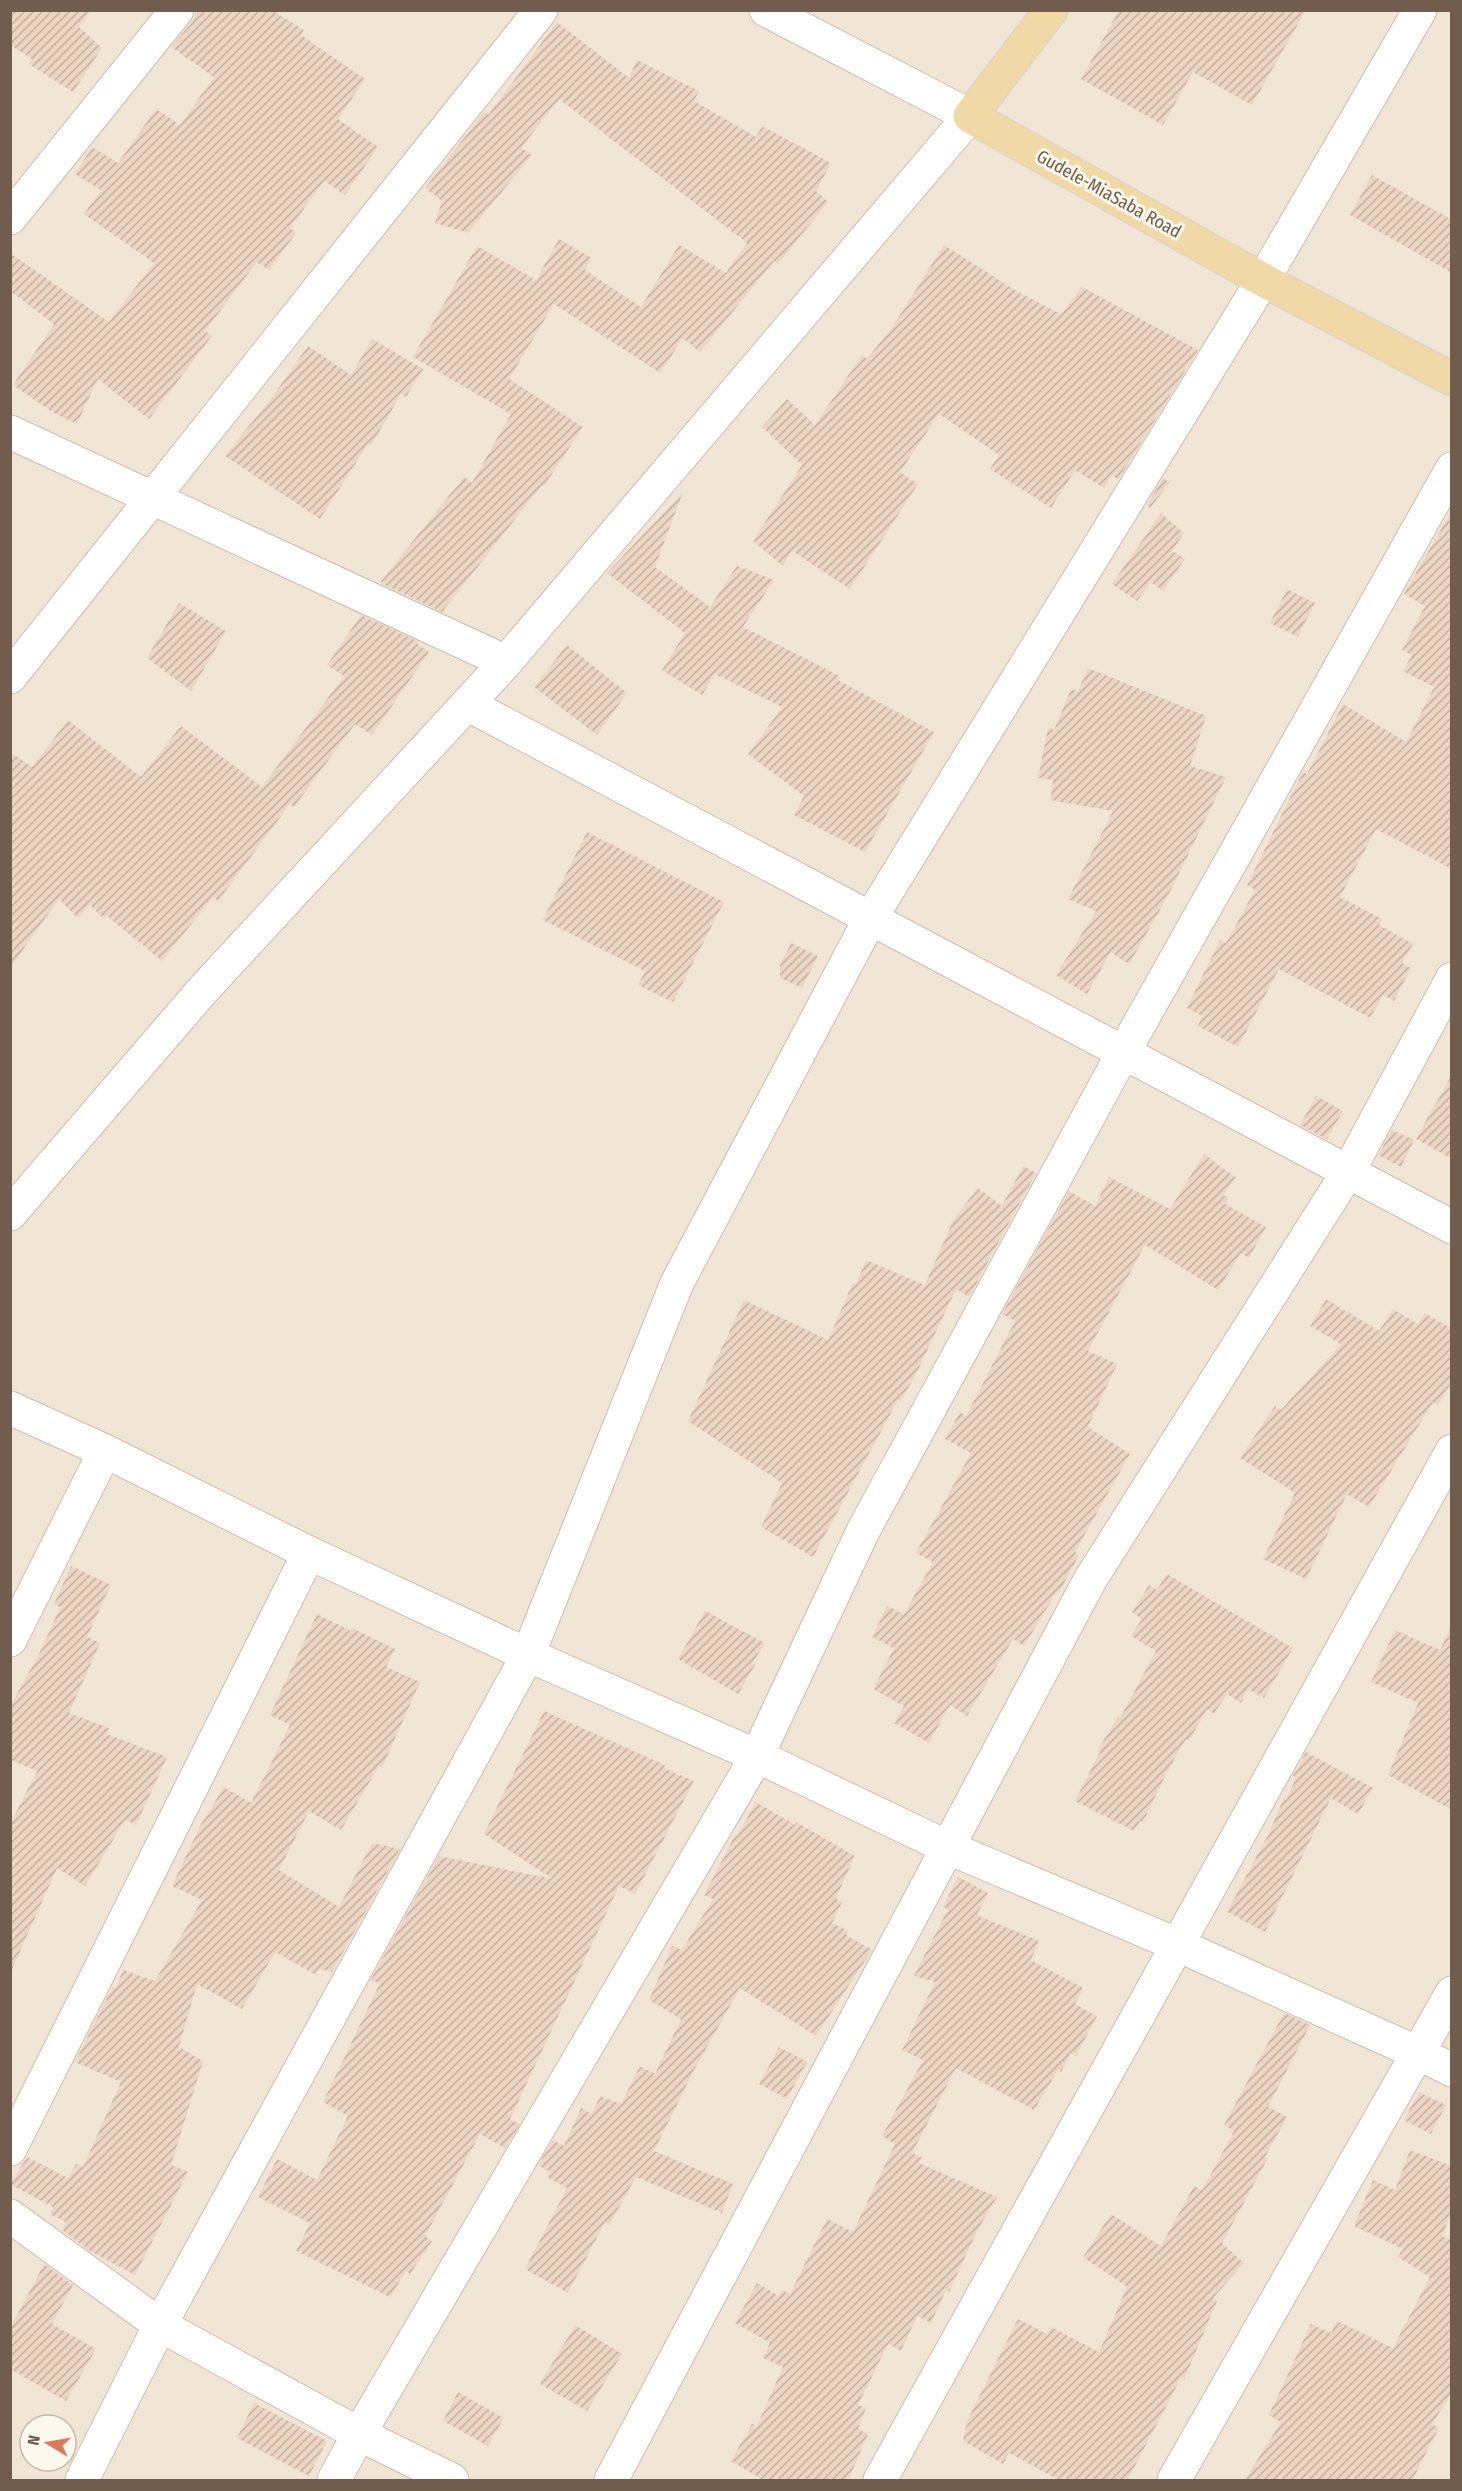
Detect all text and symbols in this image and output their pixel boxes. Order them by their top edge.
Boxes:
street label: Gudele-MiaSaba Road [1033,145,1185,243]
north arrow [18,2413,78,2473]
text: N [24,2434,44,2447]

